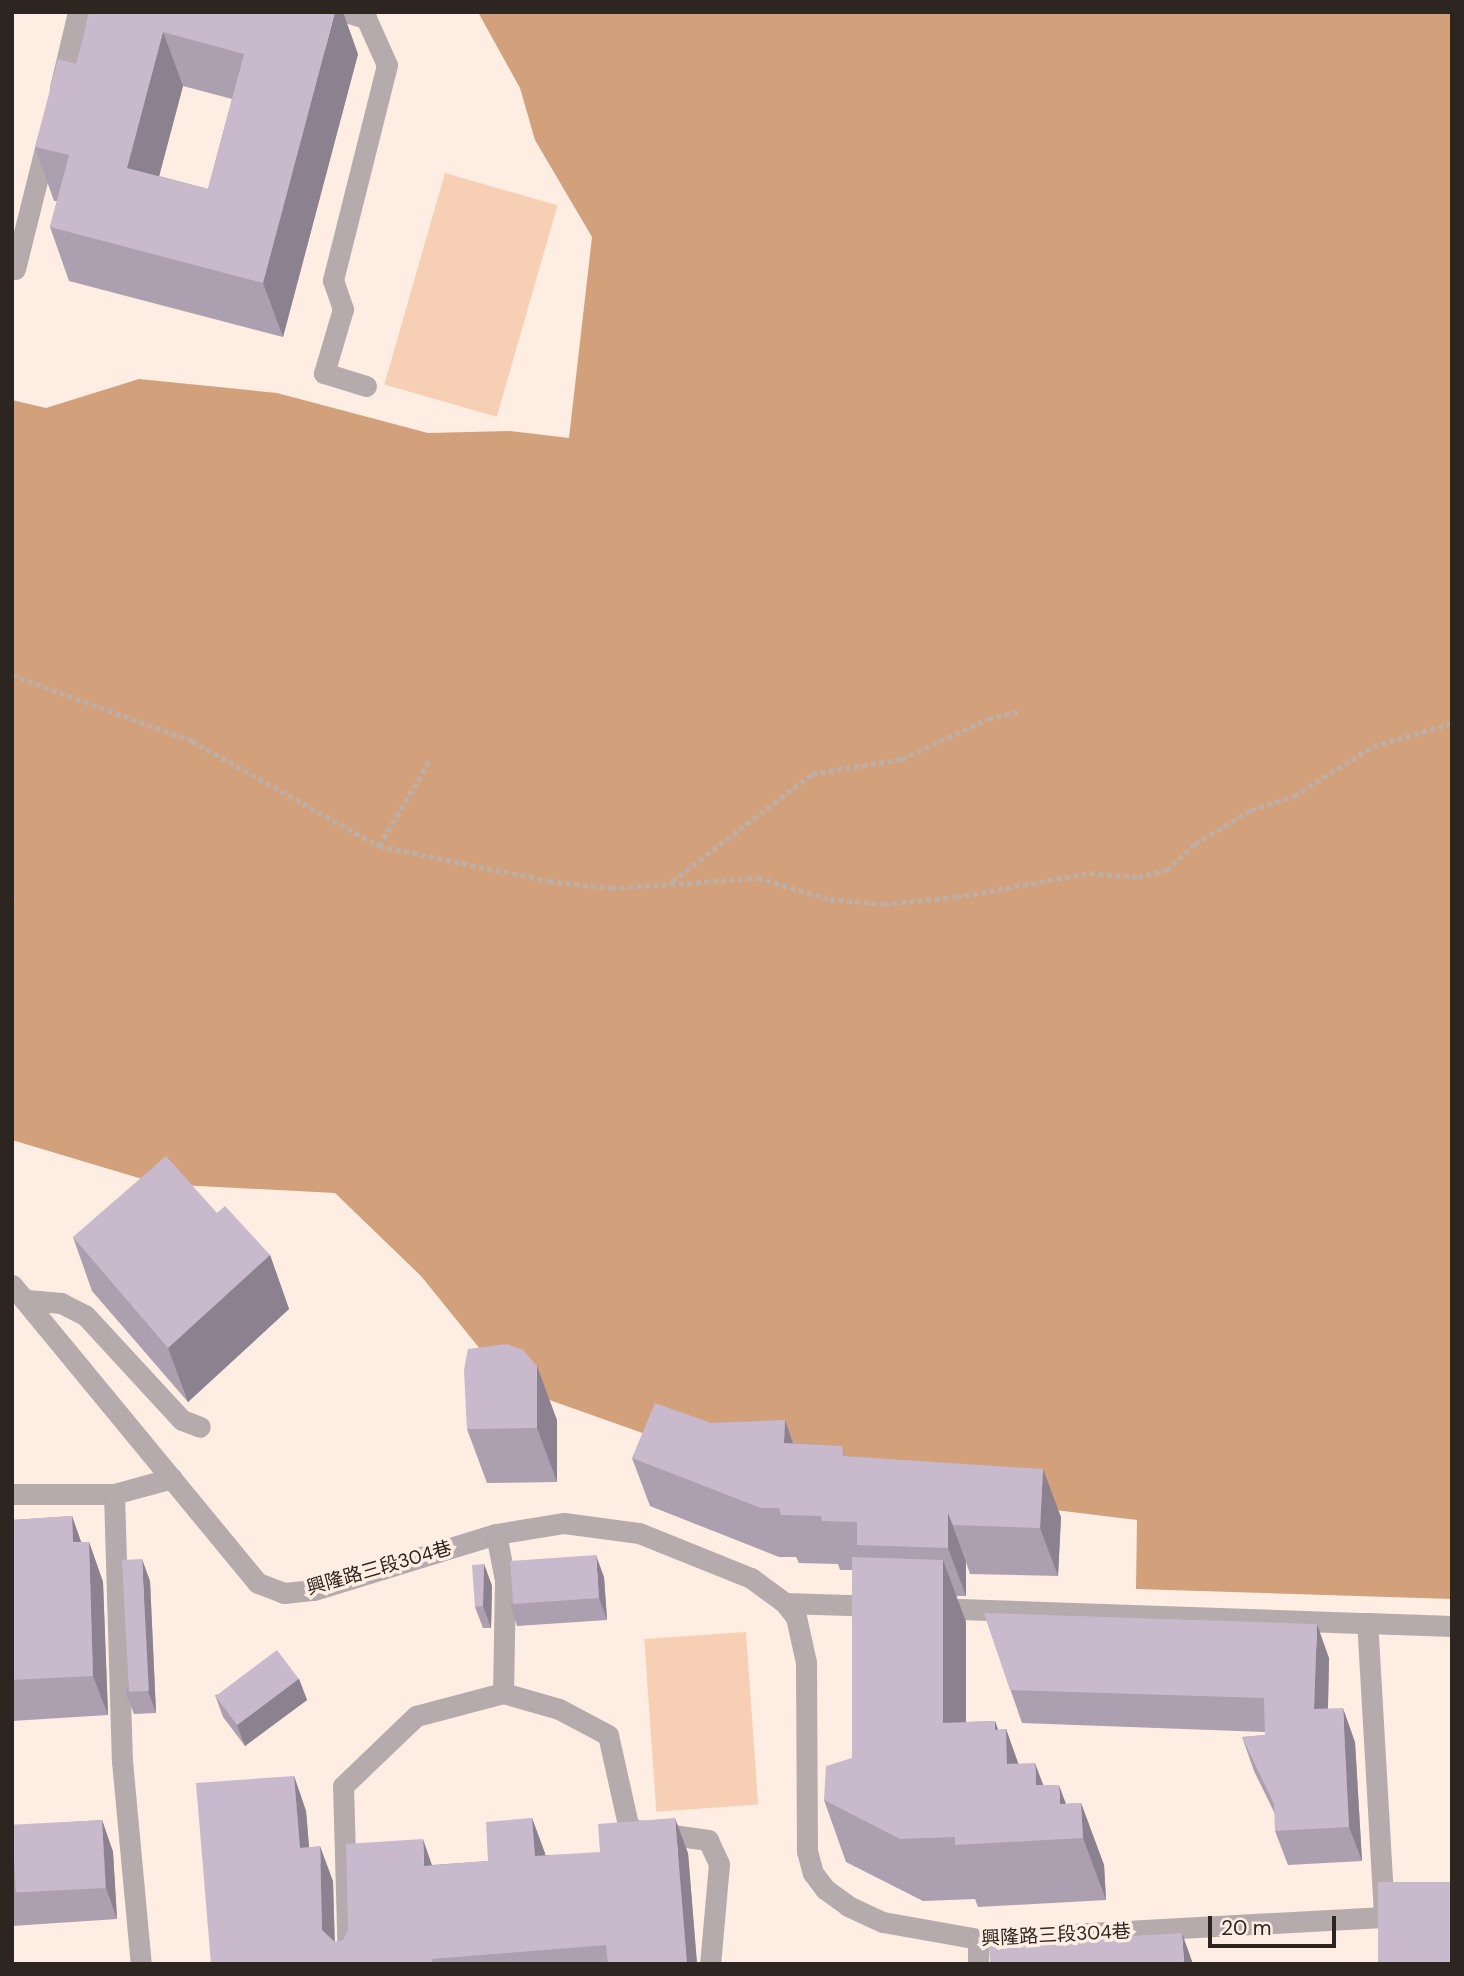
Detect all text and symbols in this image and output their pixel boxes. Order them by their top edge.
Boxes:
street label: 興隆路三段304巷 [304,1536,454,1600]
scale bar [1212,1902,1340,1946]
text: 20 m [1221,1914,1272,1942]
street label: 興隆路三段304巷 [981,1920,1131,1950]

